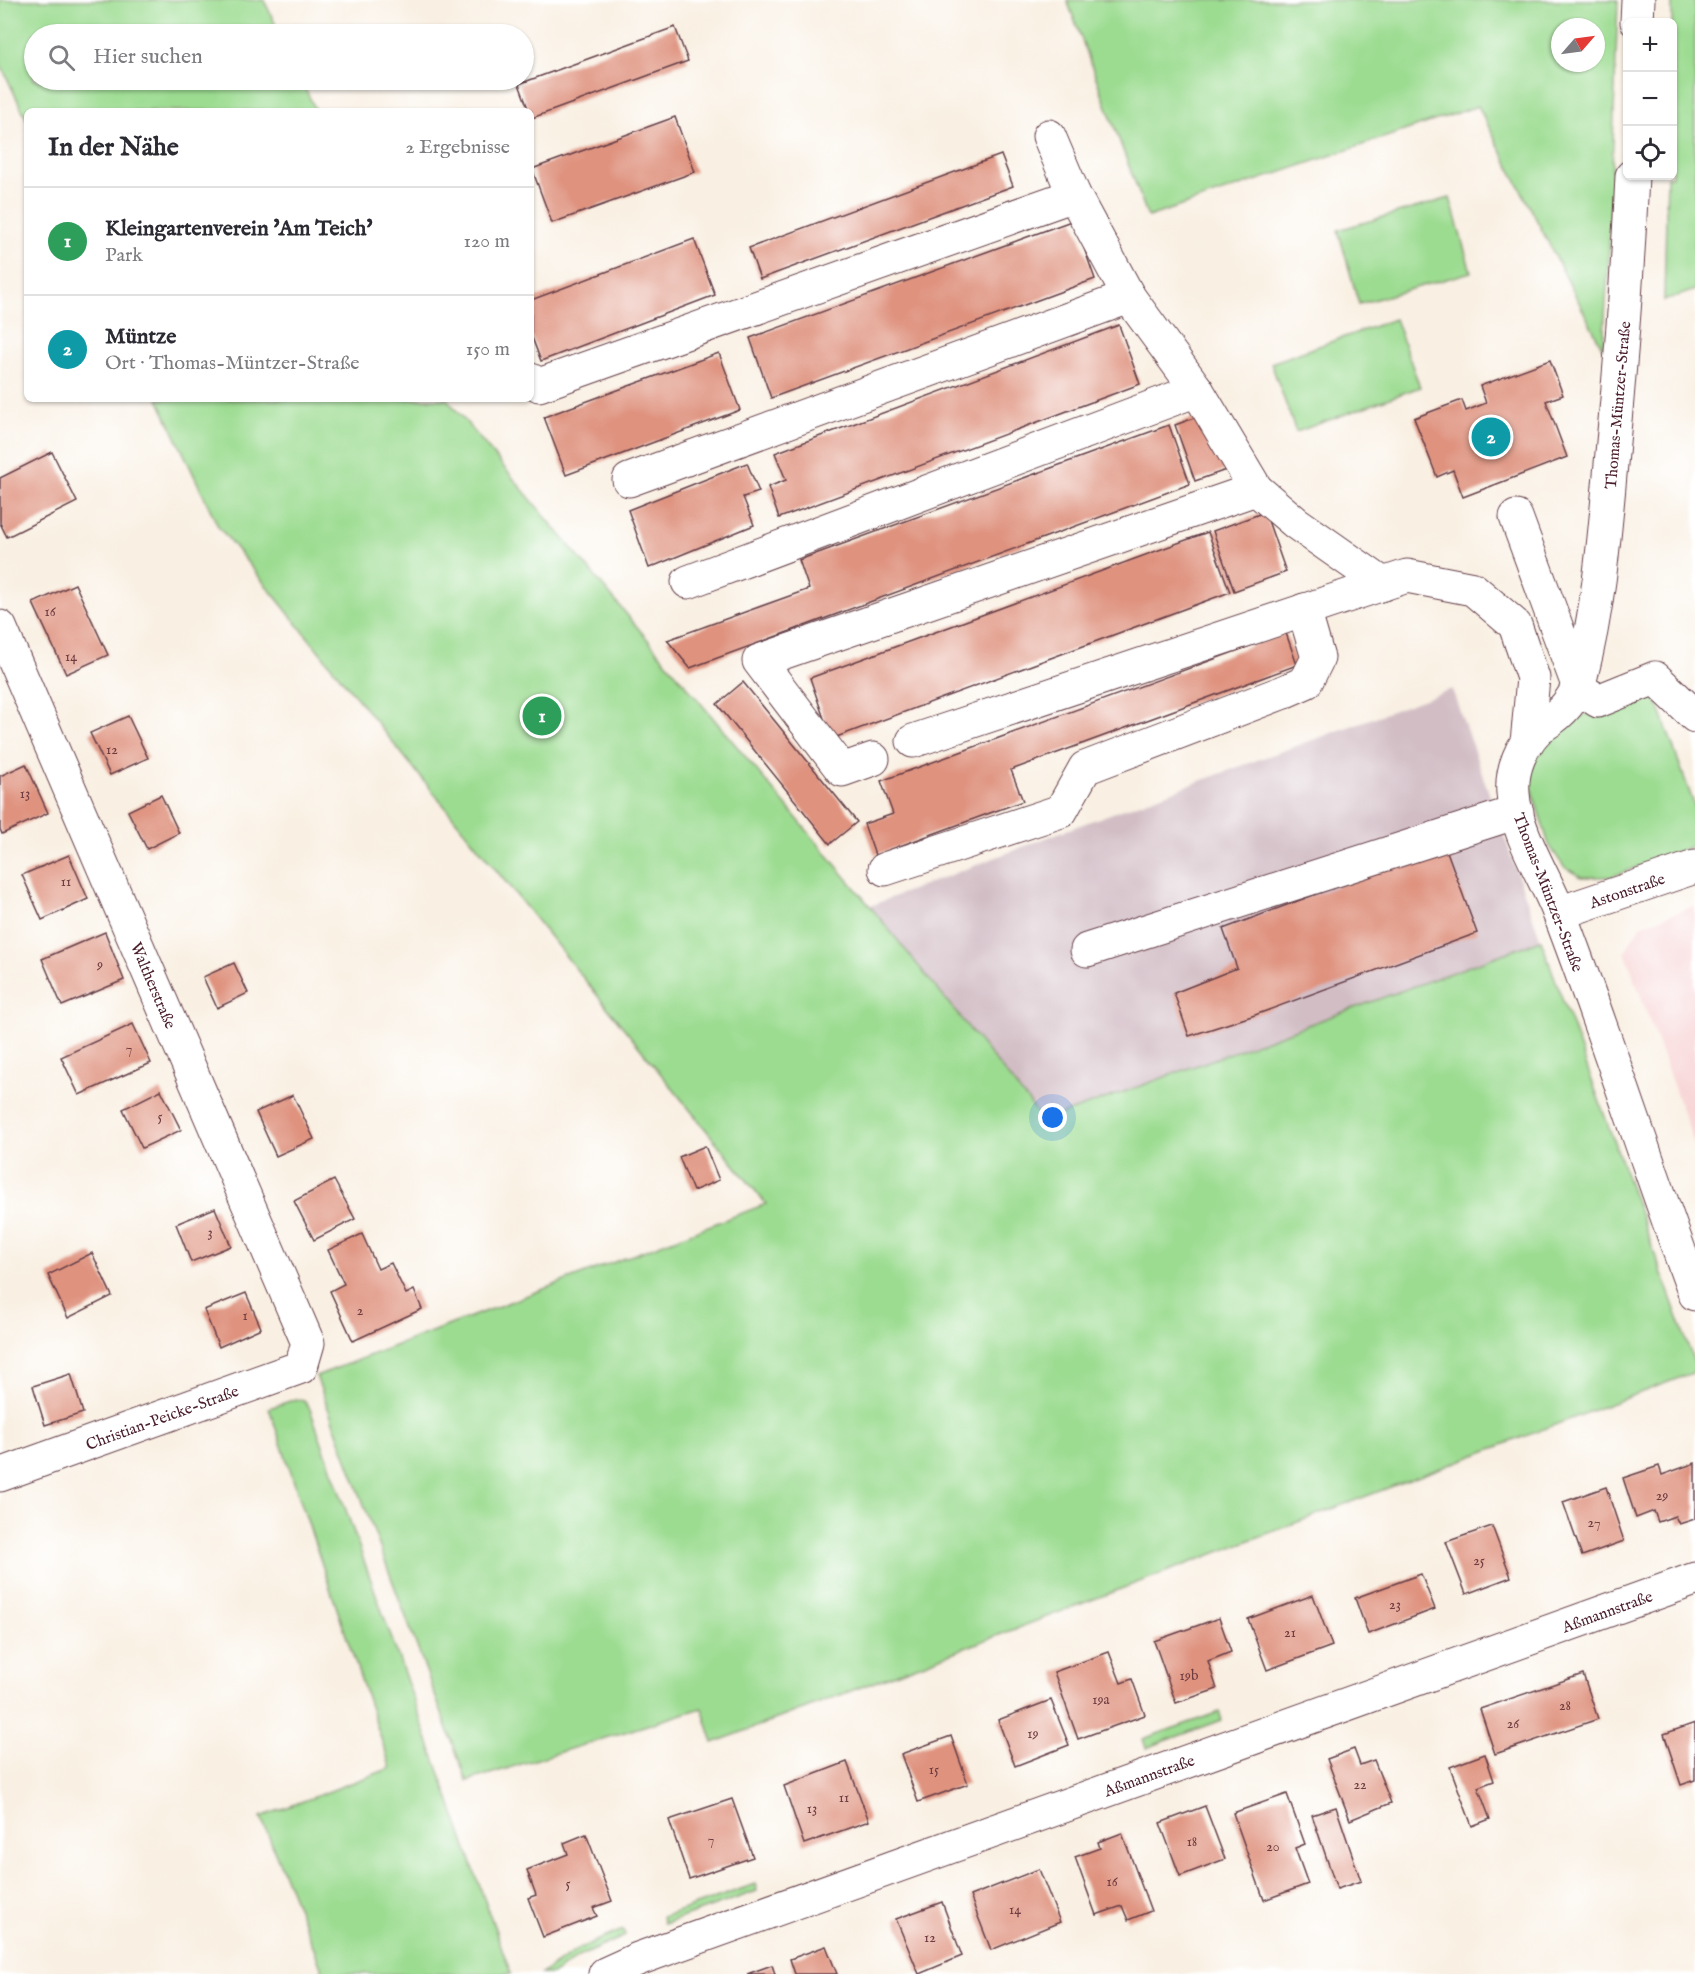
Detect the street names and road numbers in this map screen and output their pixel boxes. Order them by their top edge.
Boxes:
street label: Thomas-Müntzer-Straße [1602,320,1636,490]
street label: Thomas-Müntzer-Straße [1508,811,1587,975]
street label: Astonstraße [1586,870,1668,914]
street label: Waltherstraße [125,939,179,1032]
street label: Christian-Peicke-Straße [84,1382,242,1456]
street label: Aßmannstraße [1559,1587,1656,1639]
street label: Aßmannstraße [1101,1751,1198,1803]

